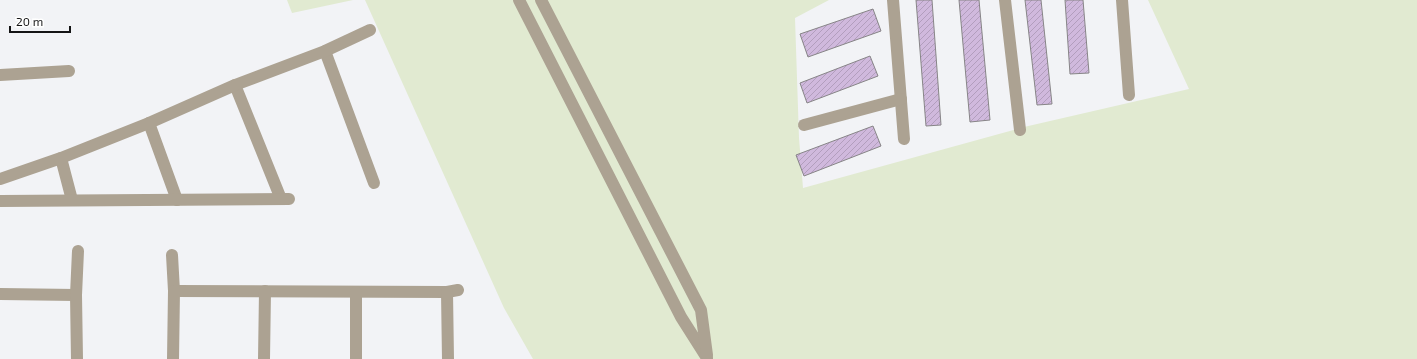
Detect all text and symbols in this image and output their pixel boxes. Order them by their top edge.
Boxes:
scale bar [10,8,70,34]
text: 20 m [16,14,43,28]

